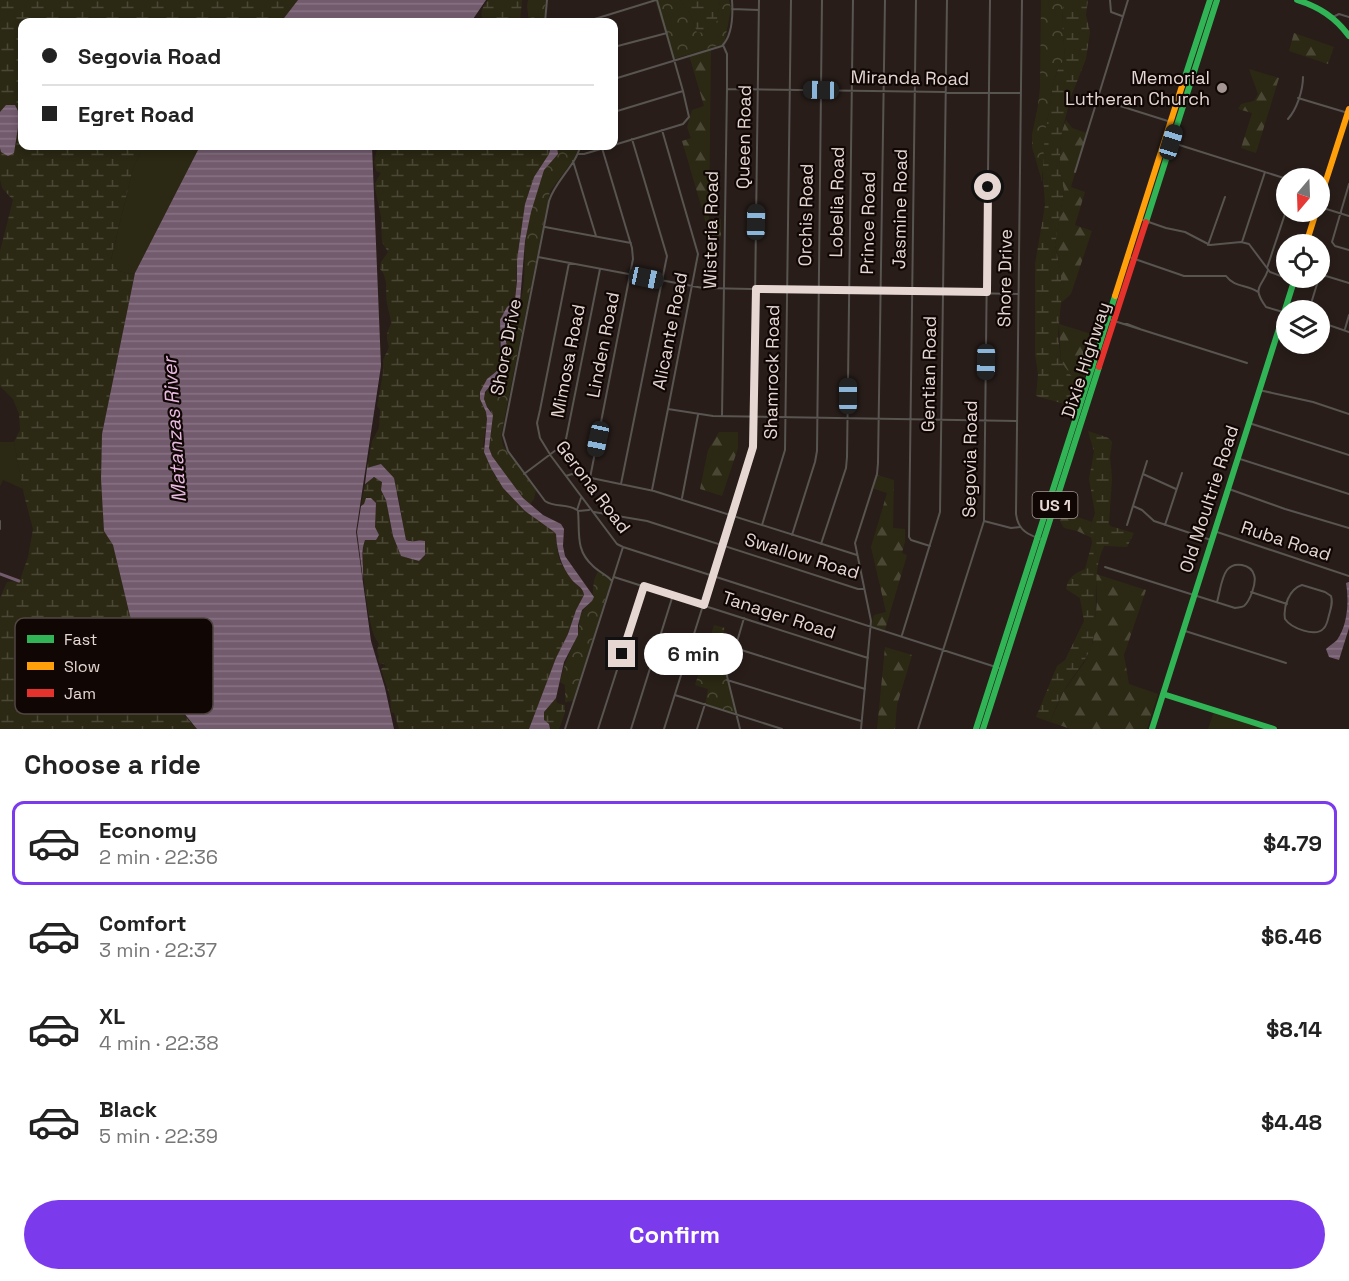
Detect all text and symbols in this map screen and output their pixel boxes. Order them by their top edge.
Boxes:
text: Segovia Road [78,42,221,70]
street label: Miranda Road [851,65,969,90]
place label: Memorial Lutheran Church [1065,66,1210,110]
car [803,81,839,99]
marker: Memorial Lutheran Church [1215,81,1229,95]
street label: Queen Road [731,85,756,189]
text: Egret Road [78,100,194,128]
car [1157,122,1185,162]
street label: Lobelia Road [824,146,849,258]
street label: Jasmine Road [887,149,912,269]
street label: Orchis Road [793,163,818,267]
north arrow [1276,168,1330,222]
map controls [1276,168,1330,354]
street label: Wisteria Road [698,171,723,289]
street label: Prince Road [855,171,880,275]
route start [974,173,1001,200]
car [747,204,765,240]
street label: Shore Drive [992,229,1017,327]
button: locate [1276,234,1330,288]
car [627,265,665,291]
street label: Alicante Road [647,270,692,392]
street label: Linden Road [581,290,624,400]
street label: Shore Drive [485,297,526,397]
street label: Dixie Highway [1056,299,1115,421]
button: layers [1276,300,1330,354]
street label: Mimosa Road [545,302,590,420]
street label: Shamrock Road [759,304,784,440]
street label: Gentian Road [916,316,941,432]
car [977,344,995,380]
water label: Matanzas River [156,354,192,504]
car [839,378,857,414]
street label: Segovia Road [957,400,982,518]
car [585,420,611,458]
street label: Old Moultrie Road [1174,422,1243,576]
street label: Gerona Road [551,436,636,538]
road number: US 1 [1032,492,1078,518]
street label: Ruba Road [1238,515,1334,566]
street label: Swallow Road [742,527,862,584]
street label: Tanager Road [719,585,839,644]
legend [15,618,213,714]
text: Fast [64,629,97,650]
callout: 6 min [643,633,742,675]
route end [608,640,635,667]
text: 6 min [667,641,720,667]
text: Slow [64,656,100,677]
text: Jam [64,683,96,704]
text: Choose a ride [24,747,201,782]
icon: car [27,816,81,870]
text: Economy [99,816,197,844]
text: $4.79 [1263,829,1322,857]
text: 2 min · 22:36 [99,844,218,870]
icon: car [27,909,81,963]
text: Comfort [99,909,187,937]
text: $6.46 [1261,922,1322,950]
text: 3 min · 22:37 [99,937,217,963]
icon: car [27,1002,81,1056]
text: XL [99,1002,125,1030]
text: $8.14 [1266,1015,1322,1043]
text: 4 min · 22:38 [99,1030,219,1056]
icon: car [27,1095,81,1149]
text: Black [99,1095,157,1123]
text: $4.48 [1261,1108,1322,1136]
text: 5 min · 22:39 [99,1123,218,1149]
button: Confirm [24,1200,1325,1269]

